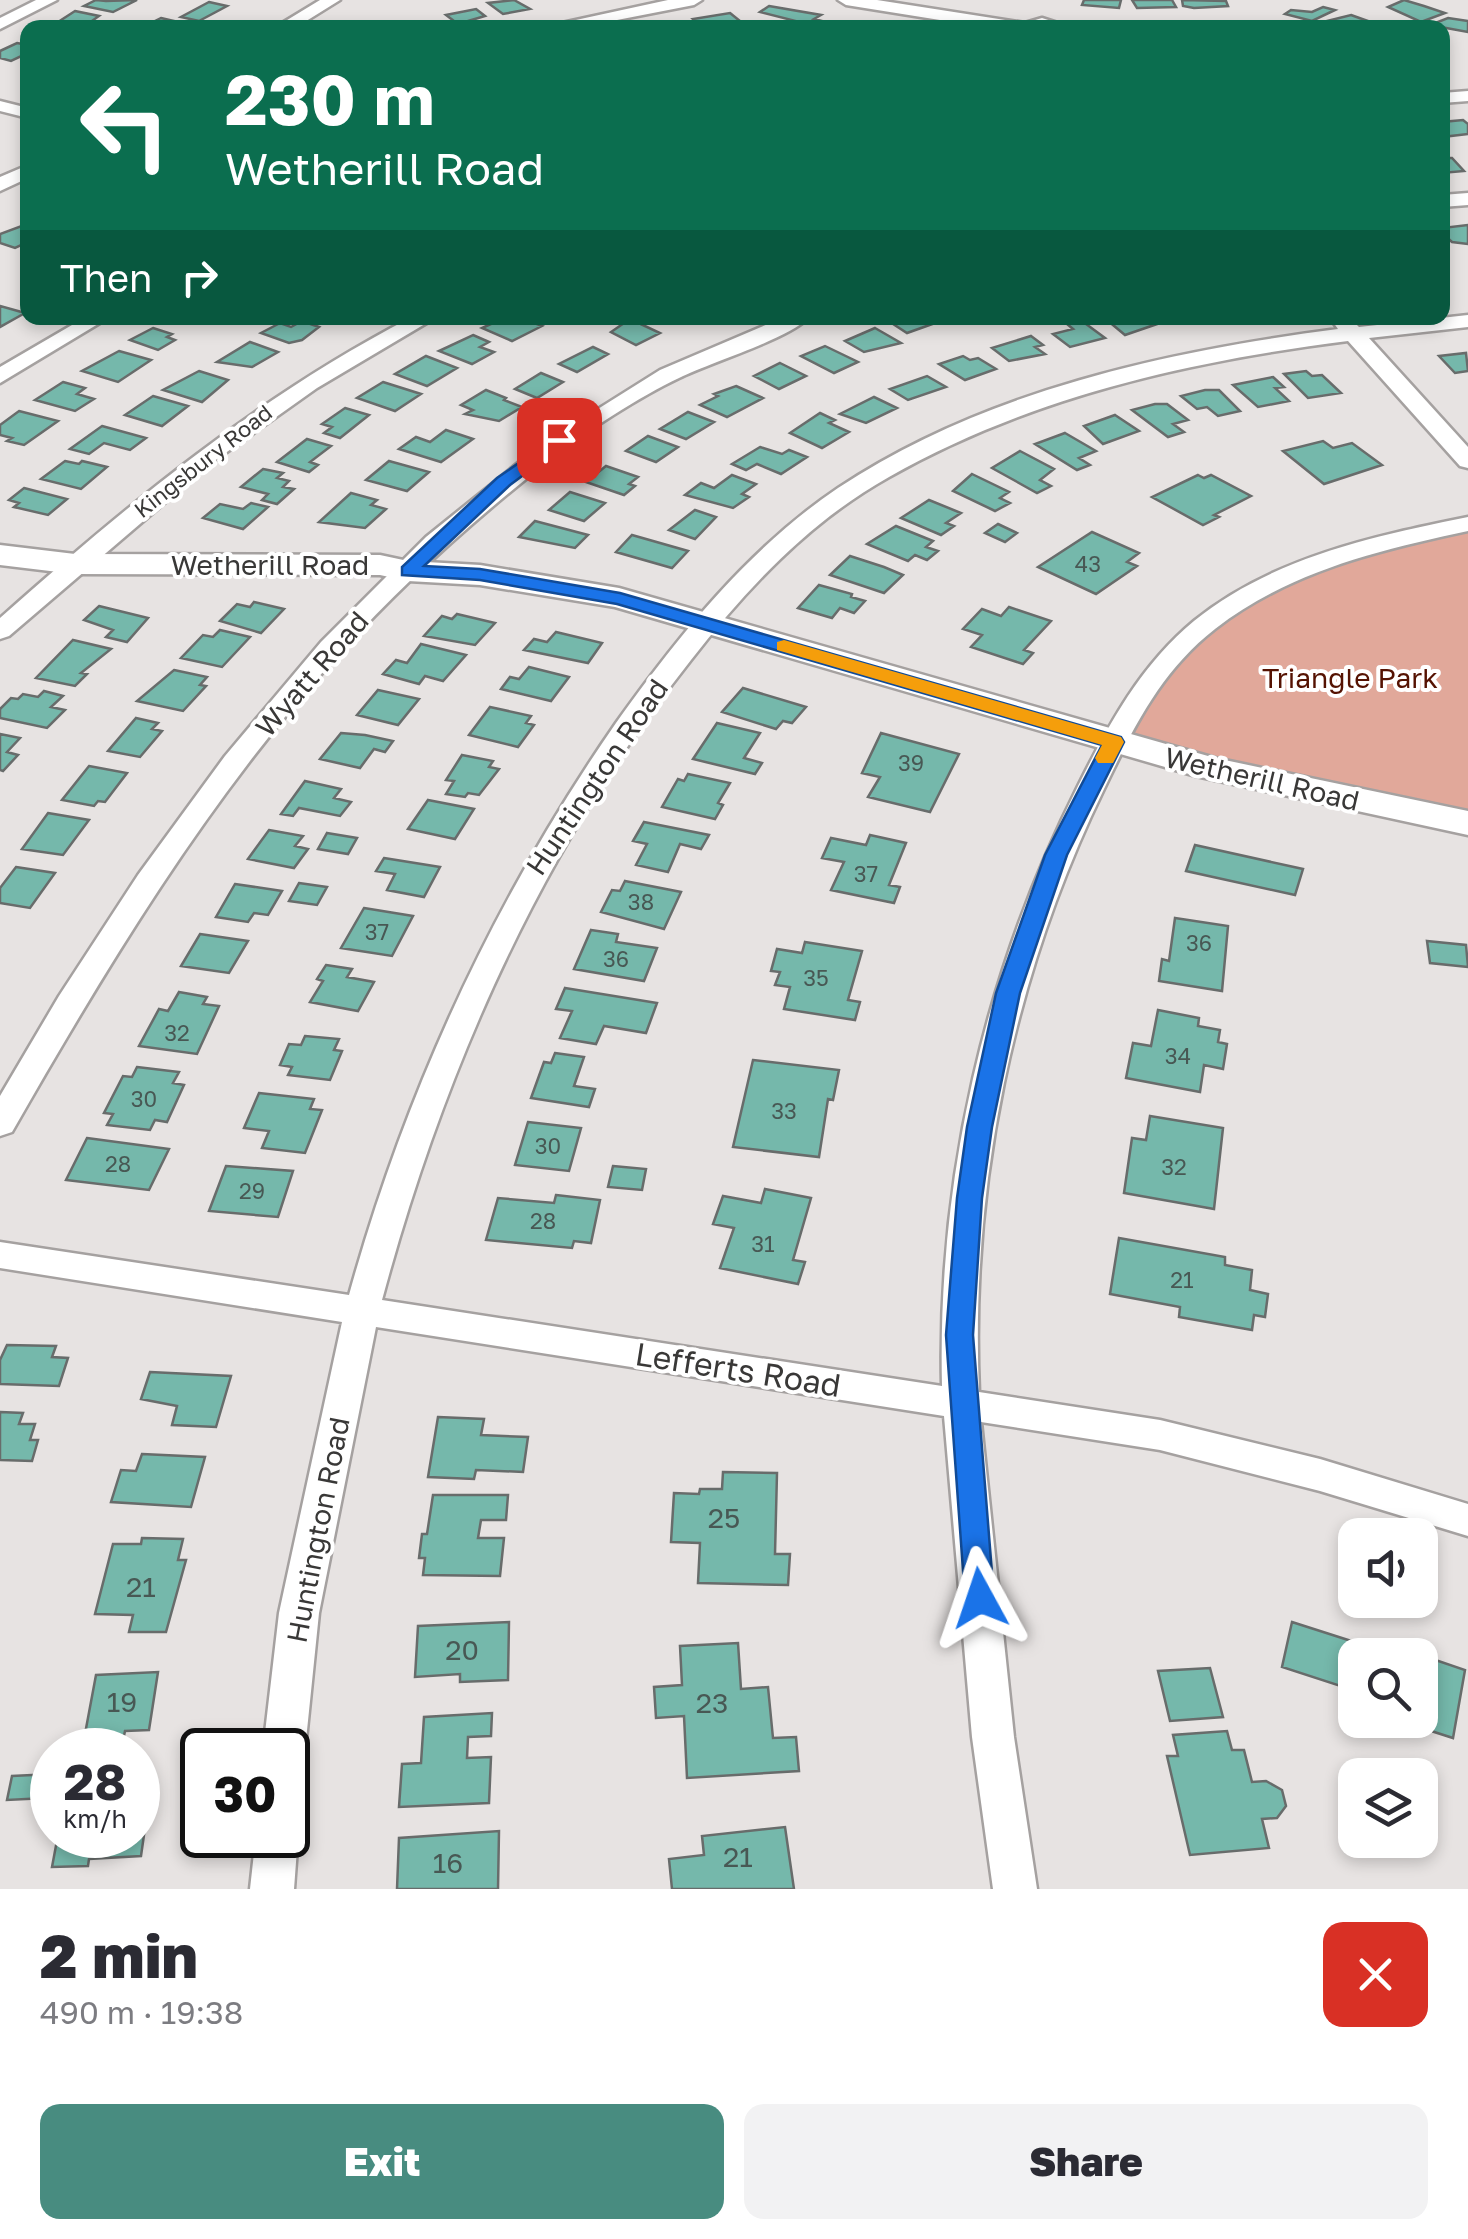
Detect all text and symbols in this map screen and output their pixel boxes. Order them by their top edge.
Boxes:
text: 230 m [225,56,435,140]
icon: left [60,60,190,190]
text: Wetherill Road [225,141,544,195]
icon: right [172,250,227,305]
text: Then [60,255,152,300]
street label: Kingsbury Road [128,398,277,523]
pin [517,398,602,483]
icon: arrive [532,413,587,468]
street label: Wetherill Road [171,548,369,581]
house number: 43 [1075,550,1101,577]
street label: Wyatt Road [248,604,375,743]
park label: Triangle Park [1262,661,1438,694]
street label: Huntington Road [519,673,674,881]
street label: Wetherill Road [1162,740,1363,817]
house number: 39 [898,749,924,776]
house number: 37 [854,860,878,887]
house number: 38 [628,888,654,915]
house number: 37 [365,918,389,945]
house number: 36 [1186,929,1212,956]
house number: 36 [603,945,629,972]
house number: 35 [803,964,829,991]
house number: 32 [164,1019,190,1046]
house number: 34 [1165,1042,1191,1069]
house number: 30 [131,1085,157,1112]
house number: 33 [771,1097,797,1124]
house number: 30 [535,1132,561,1159]
house number: 28 [105,1150,131,1177]
house number: 32 [1161,1153,1187,1180]
house number: 29 [239,1177,265,1204]
house number: 28 [530,1207,556,1234]
house number: 31 [751,1230,775,1257]
house number: 21 [1170,1266,1194,1293]
street label: Lefferts Road [633,1334,844,1404]
street label: Huntington Road [279,1414,356,1646]
house number: 25 [708,1501,740,1534]
map controls [1338,1518,1438,1858]
button: sound [1338,1518,1438,1618]
position arrow [928,1546,1032,1650]
house number: 21 [126,1570,156,1603]
house number: 20 [445,1633,479,1666]
button: search [1338,1638,1438,1738]
house number: 19 [107,1685,137,1718]
house number: 23 [696,1686,728,1719]
speed limit sign: 30 [180,1728,310,1858]
text: 28 [64,1751,126,1811]
button: layers [1338,1758,1438,1858]
text: km/h [63,1803,127,1834]
house number: 21 [723,1840,753,1873]
house number: 16 [433,1846,463,1879]
text: 2 min [40,1919,198,1991]
button: close [1323,1922,1428,2027]
text: 490 m · 19:38 [40,1993,243,2031]
button: Exit [40,2104,724,2219]
button: Share [744,2104,1428,2219]

